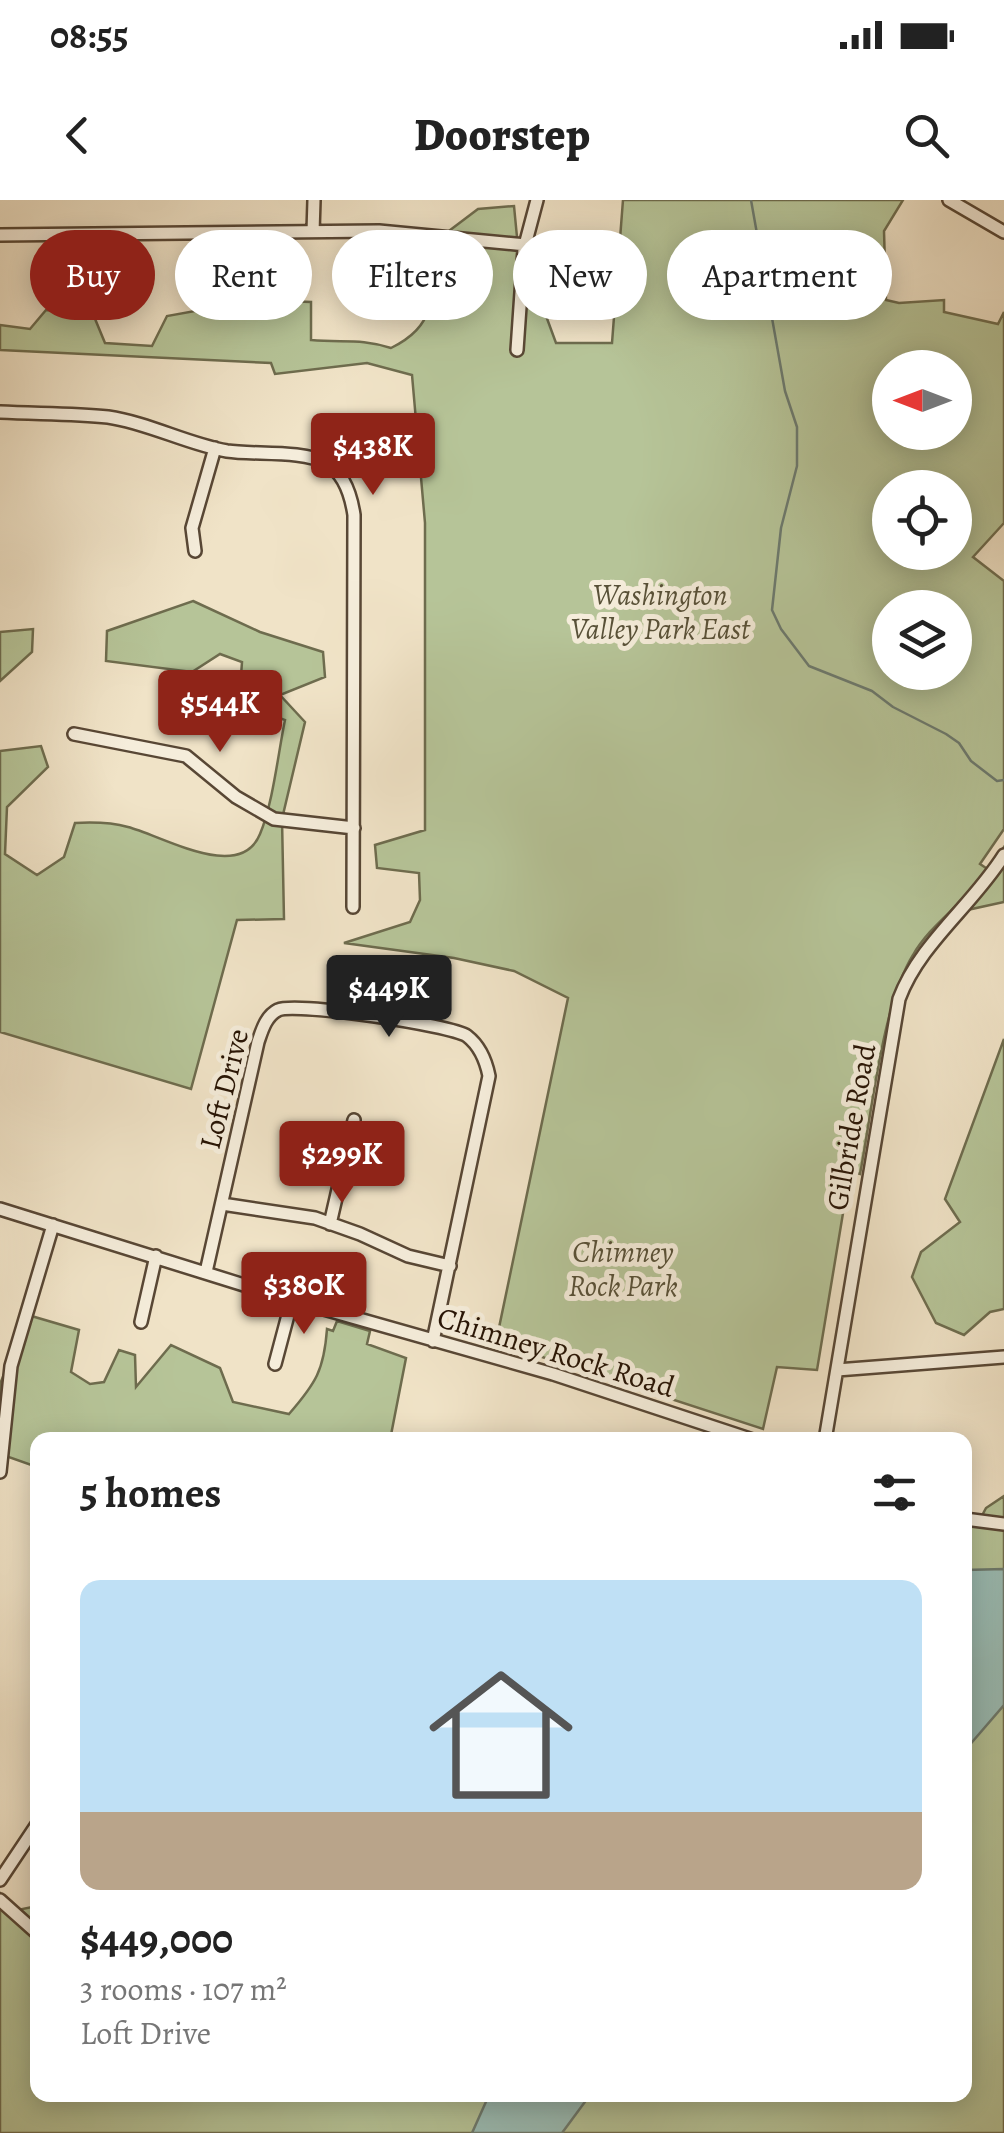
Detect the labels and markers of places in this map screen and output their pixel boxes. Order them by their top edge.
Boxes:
pin: $438K [303,413,443,498]
pin: $544K [150,670,290,755]
pin: $449K [319,955,459,1040]
pin: $299K [272,1121,412,1206]
pin: $380K [234,1252,374,1337]

